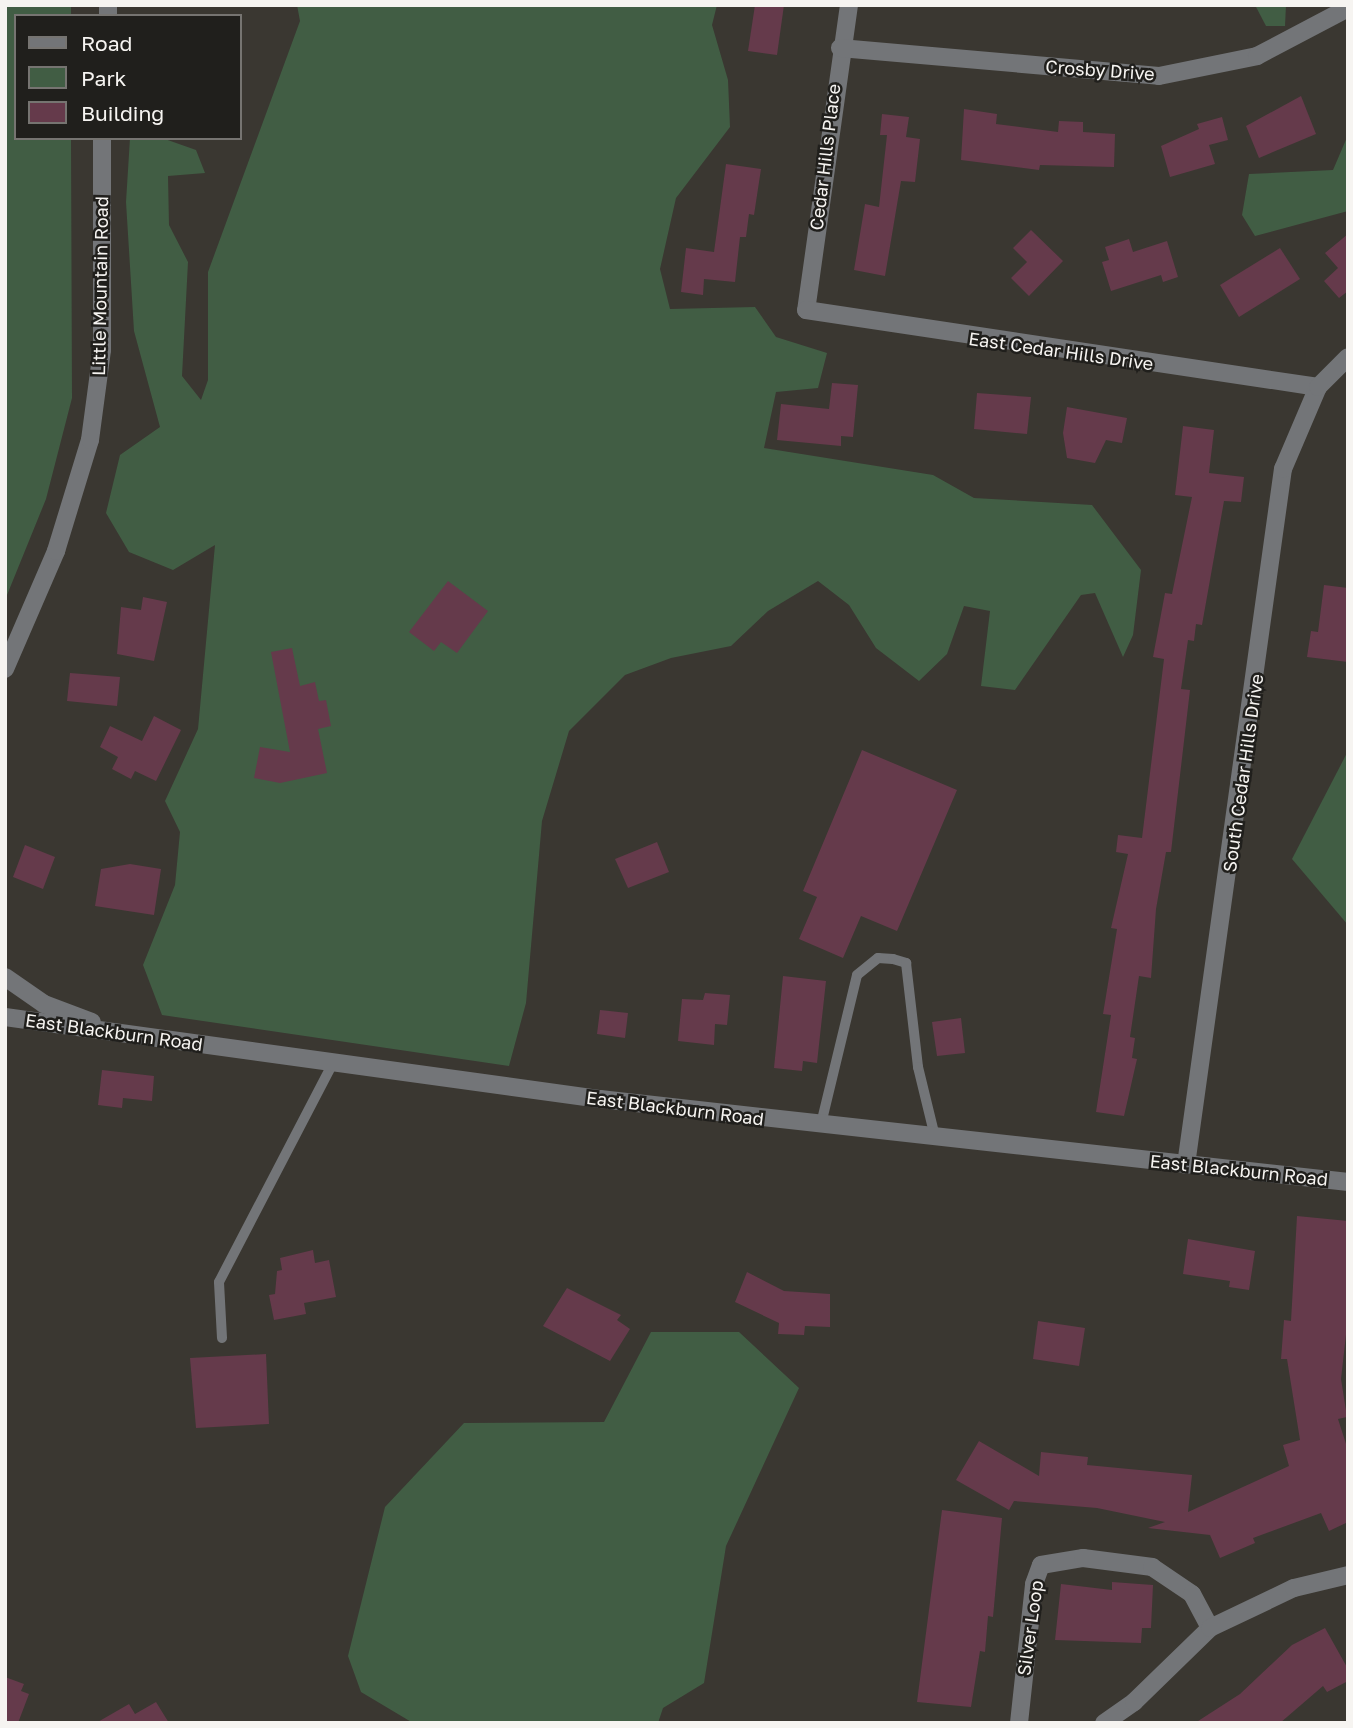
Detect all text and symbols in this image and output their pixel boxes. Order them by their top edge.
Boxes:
legend [14,14,242,140]
text: Road [81,30,132,56]
street label: Crosby Drive [1045,55,1155,85]
text: Park [81,65,126,91]
street label: Cedar Hills Place [805,82,845,232]
text: Building [81,100,164,126]
street label: Little Mountain Road [88,196,112,376]
street label: East Cedar Hills Drive [967,327,1155,375]
street label: South Cedar Hills Drive [1218,672,1268,874]
street label: East Blackburn Road [24,1009,204,1055]
street label: East Blackburn Road [585,1086,765,1130]
street label: East Blackburn Road [1149,1150,1329,1190]
street label: Silver Loop [1013,1579,1047,1677]

